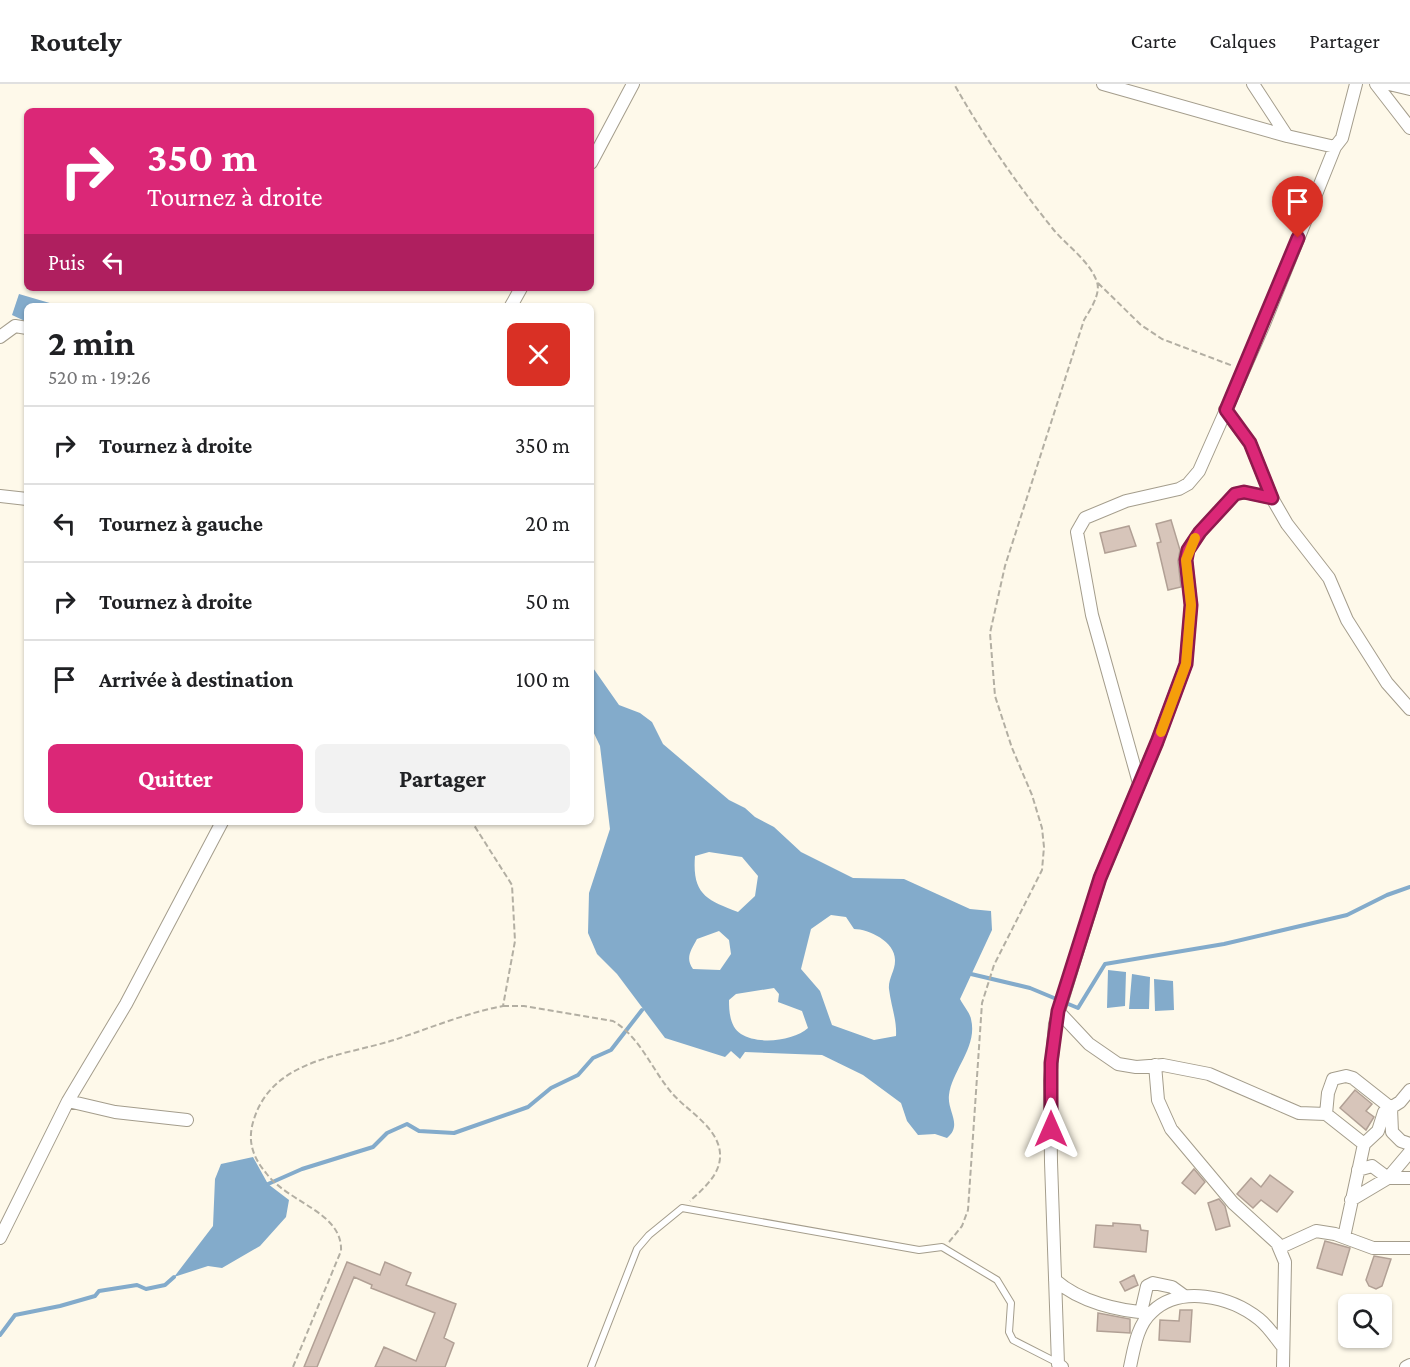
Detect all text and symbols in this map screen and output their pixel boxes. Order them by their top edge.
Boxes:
text: Routely [30,26,122,57]
text: Carte [1131,29,1176,53]
text: Calques [1209,29,1276,53]
text: Partager [1309,29,1380,53]
icon: right [48,132,126,210]
text: 350 m [147,133,257,180]
pin [1272,176,1323,238]
text: Tournez à droite [147,182,323,212]
icon: arrive [1281,185,1314,218]
icon: left [97,246,130,279]
text: Puis [48,250,85,275]
text: 2 min [48,323,135,363]
button: close [507,323,570,386]
text: 520 m · 19:26 [48,366,151,388]
icon: right [48,429,81,462]
text: Tournez à droite [99,433,252,458]
text: 350 m [515,433,570,458]
icon: left [48,507,81,540]
text: Tournez à gauche [99,511,263,536]
text: 20 m [525,511,570,536]
icon: right [48,585,81,618]
text: Tournez à droite [99,589,252,614]
text: 50 m [525,589,570,614]
icon: arrive [48,663,81,696]
text: Arrivée à destination [99,667,293,692]
text: 100 m [516,667,570,692]
button: Quitter [48,744,303,813]
button: Partager [315,744,570,813]
position arrow [1019,1097,1083,1161]
map controls [1338,1294,1392,1348]
button: search [1338,1294,1392,1348]

